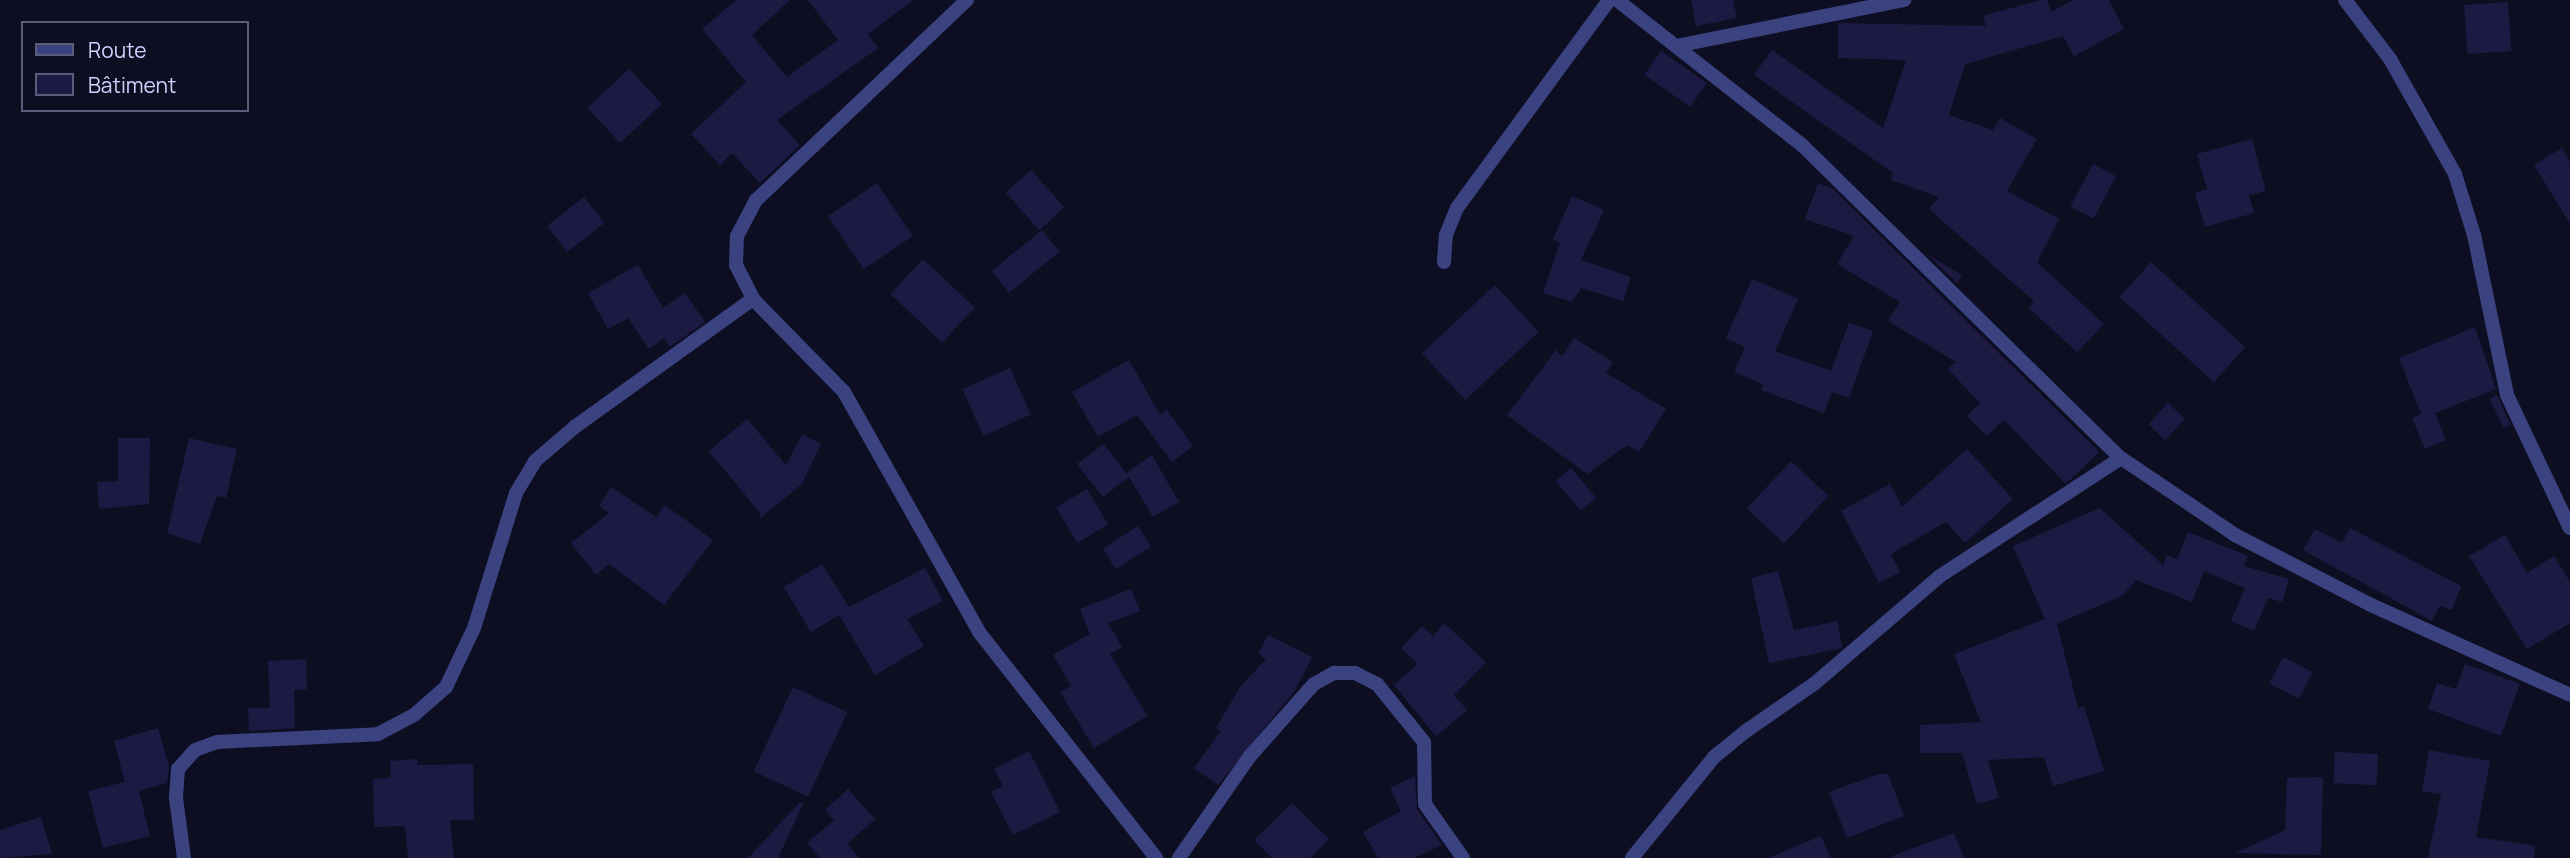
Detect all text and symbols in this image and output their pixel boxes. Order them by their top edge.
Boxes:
legend [21,21,248,112]
text: Route [88,36,146,64]
text: Bâtiment [88,71,176,99]

